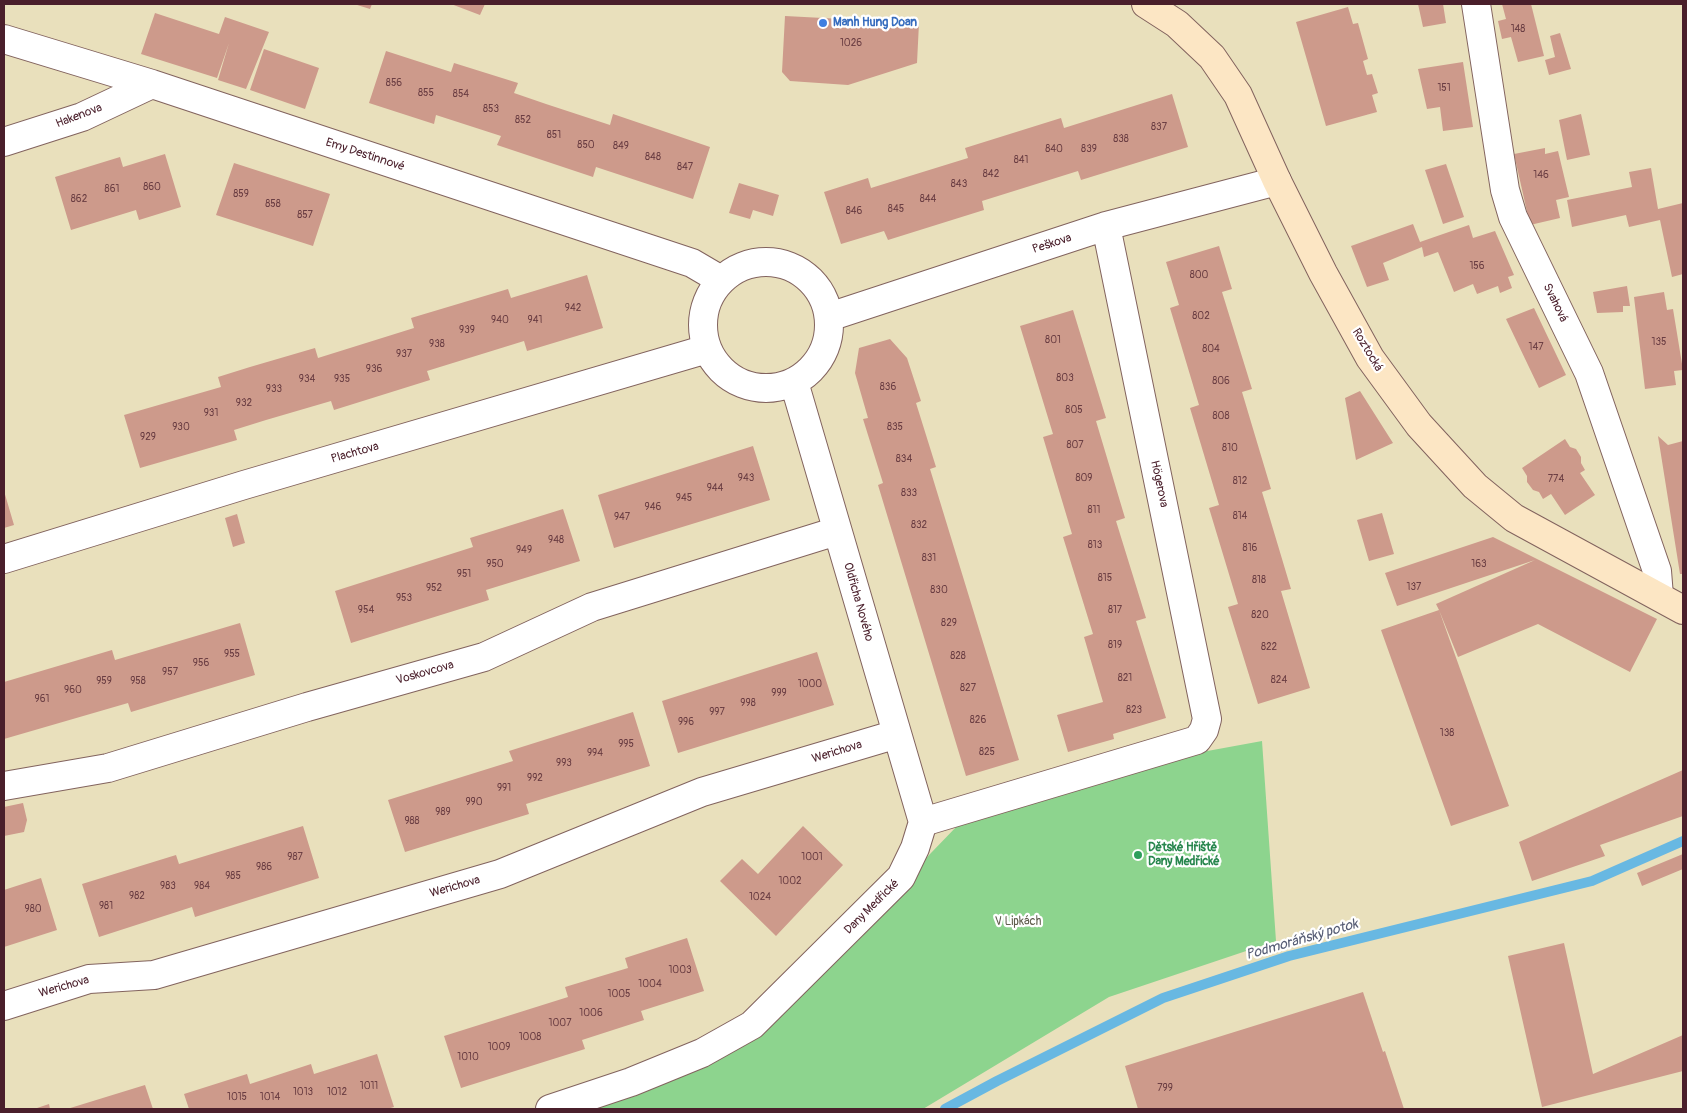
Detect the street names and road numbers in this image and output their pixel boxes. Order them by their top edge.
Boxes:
street label: Hakenova [54,101,104,131]
street label: Emy Destinnové [324,135,406,175]
street label: Peškova [1031,231,1073,257]
street label: Svahová [1540,281,1570,325]
street label: Roztocká [1349,326,1385,374]
street label: Plachtova [329,439,381,467]
street label: Högerova [1147,459,1171,509]
street label: Oldřicha Nového [840,561,876,643]
street label: Voskovcova [394,658,456,688]
street label: Werichova [810,738,864,766]
street label: Werichova [428,873,482,901]
street label: Dany Medřické [842,877,902,937]
street label: Werichova [37,973,91,1001]

